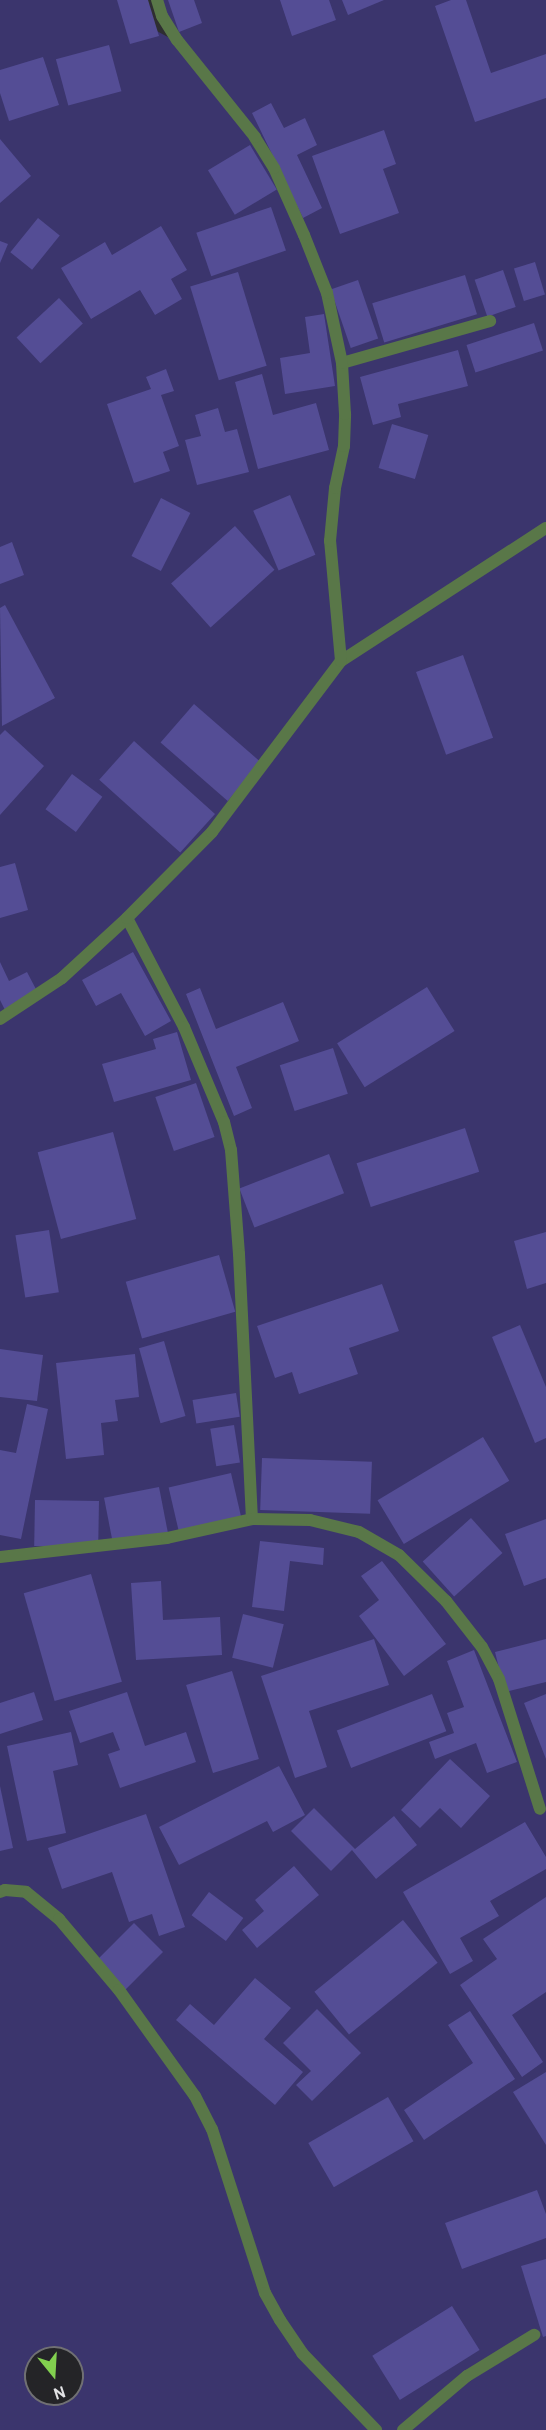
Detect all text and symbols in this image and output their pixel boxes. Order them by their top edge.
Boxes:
north arrow [24,2346,84,2406]
text: N [50,2380,68,2403]

